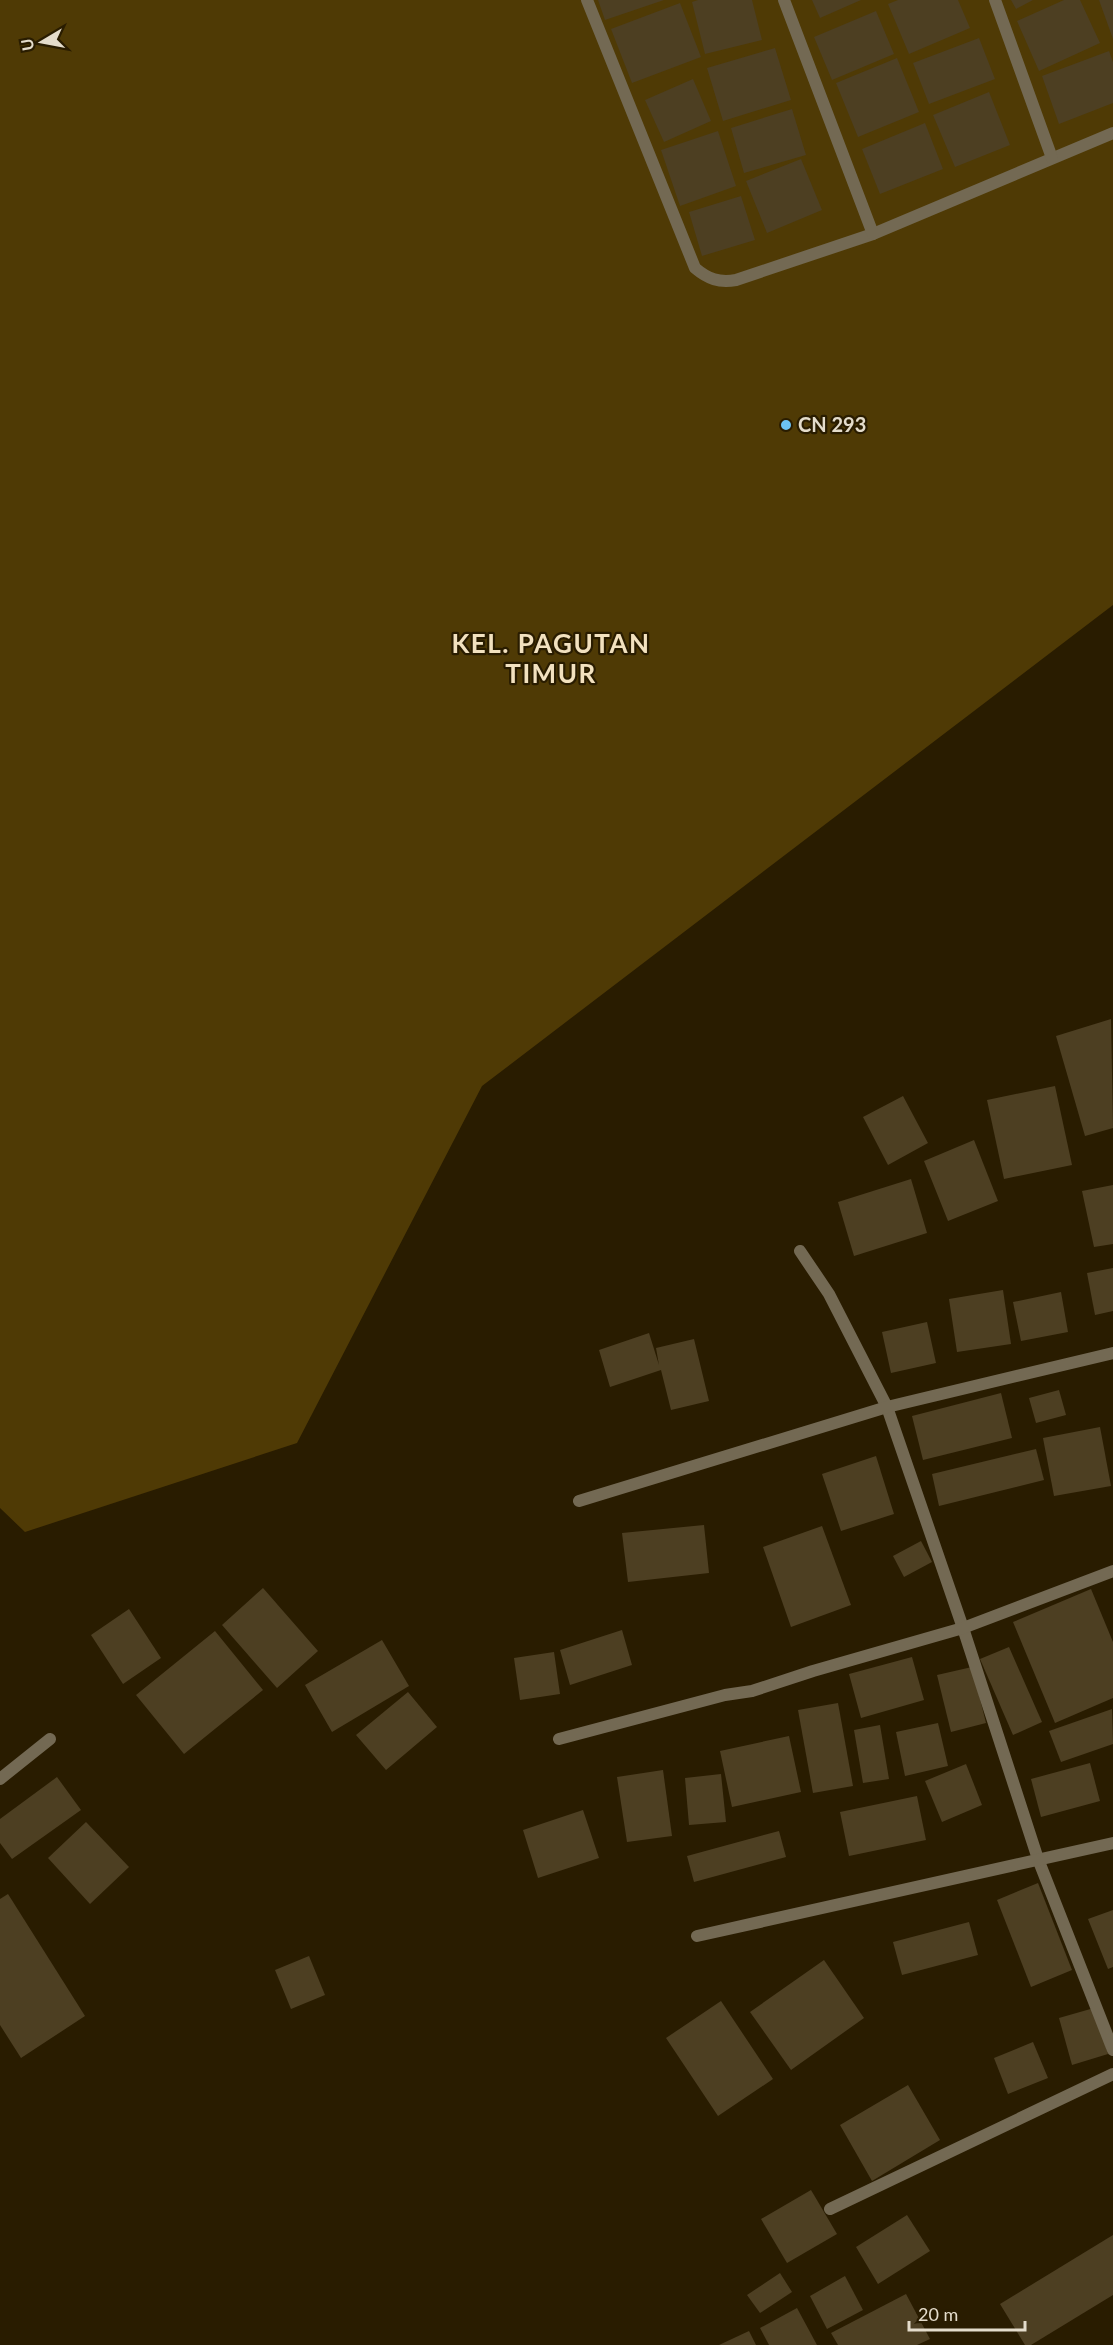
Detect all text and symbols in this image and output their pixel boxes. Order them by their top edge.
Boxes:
north arrow [12,12,72,72]
text: U [16,37,37,52]
place label: CN 293 [798,412,866,436]
marker: CN 293 [779,418,793,432]
district label: KEL. PAGUTAN TIMUR [451,627,651,689]
scale bar [909,2294,1024,2332]
text: 20 m [918,2303,958,2325]

